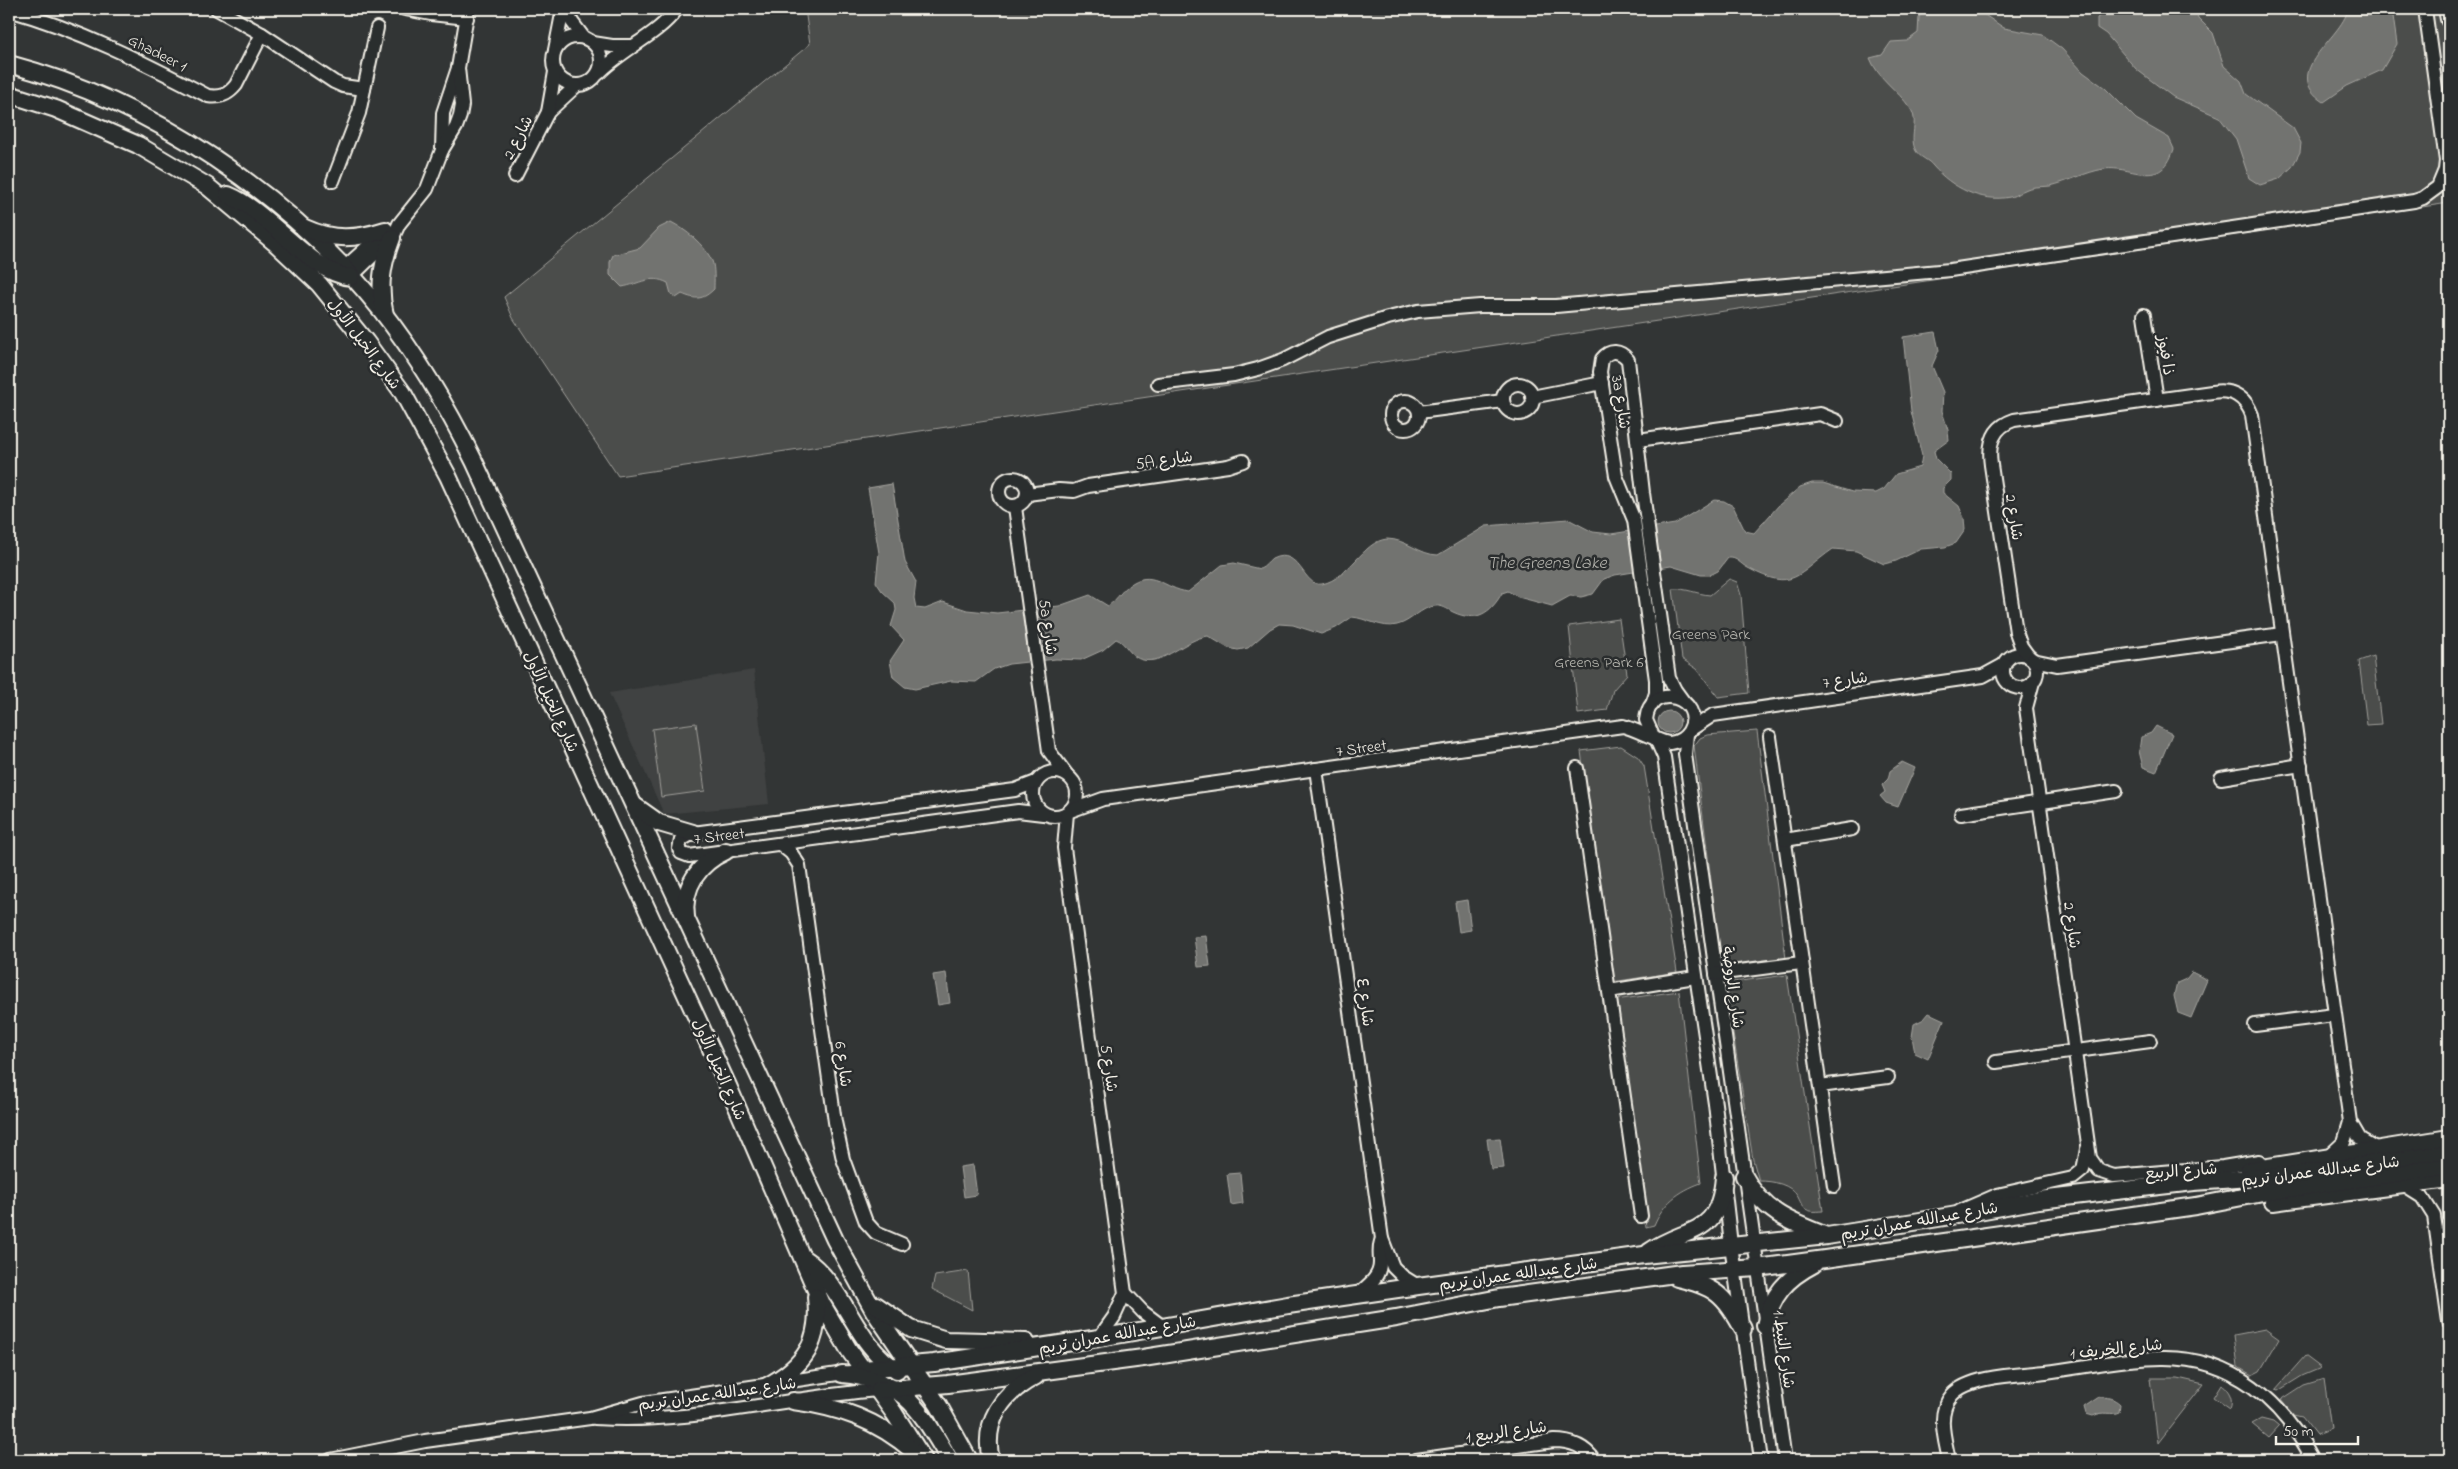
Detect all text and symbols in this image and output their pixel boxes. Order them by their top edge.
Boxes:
street label: Ghadeer 1 [123,29,191,79]
street label: شارع 2 [498,112,540,164]
street label: شارع الخيل الأول [321,293,406,395]
street label: ذا فيوز [2150,331,2180,377]
street label: 3a شارع [1604,374,1636,431]
street label: 5A شارع [1134,445,1194,477]
street label: شارع 2 [1998,492,2029,542]
water label: The Greens Lake [1487,551,1608,577]
street label: 5a شارع [1031,598,1063,657]
park label: Greens Park [1672,623,1751,647]
street label: شارع الخيل الأول [516,647,584,756]
park label: Greens Park 6 [1554,651,1644,675]
street label: شارع 7 [1821,666,1869,696]
street label: 7 Street [1334,733,1389,764]
street label: 7 Street [693,822,747,852]
street label: شارع 2 [2056,901,2086,950]
street label: شارع الروضة [1714,945,1750,1030]
street label: شارع ٤ [1349,976,1379,1028]
street label: شارع الخيل الأول [685,1015,751,1125]
street label: شارع 6 [827,1040,857,1089]
street label: شارع 5 [1093,1043,1123,1094]
street label: شارع عبدالله عمران تريم [2240,1150,2401,1194]
street label: شارع الربيع [2144,1158,2218,1186]
street label: شارع عبدالله عمران تريم [1839,1196,2000,1248]
street label: شارع عبدالله عمران تريم [1438,1252,1599,1298]
street label: شارع النبط 1 [1766,1309,1800,1390]
street label: شارع عبدالله عمران تريم [1037,1310,1198,1362]
street label: شارع الخريف 1 [2069,1333,2164,1367]
street label: شارع عبدالله عمران تريم [637,1372,798,1418]
scale bar [2276,1414,2358,1446]
street label: شارع الربيع 1 [1464,1415,1548,1451]
text: 50 m [2283,1421,2314,1443]

